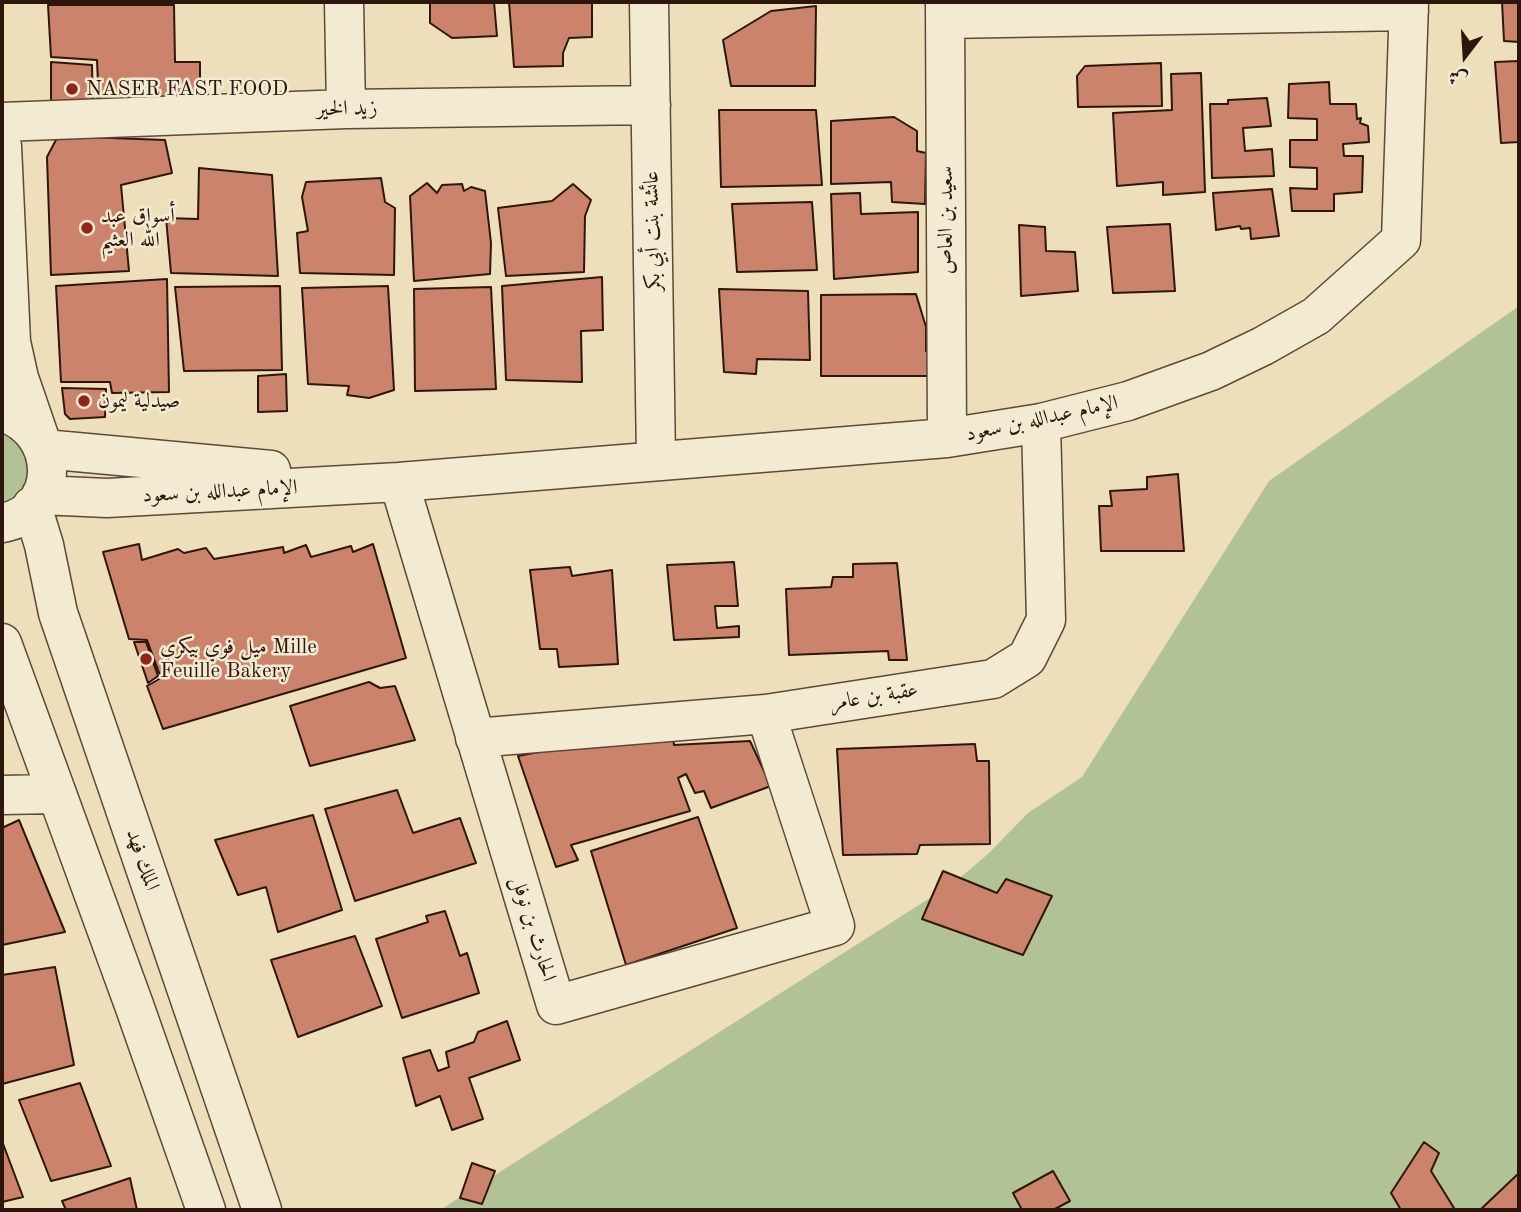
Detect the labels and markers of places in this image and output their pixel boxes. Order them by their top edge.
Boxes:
place label: NASER FAST FOOD [86,76,288,102]
marker: NASER FAST FOOD [64,81,80,97]
place label: أسواق عبد الله العثيم [101,203,175,253]
marker: أسواق عبد الله العثيم [79,220,95,236]
place label: صيدلية ليمون [98,388,180,414]
marker: صيدلية ليمون [76,393,92,409]
place label: ميل فوي بيكري Mille Feuille Bakery [160,634,317,684]
marker: ميل فوي بيكري Mille Feuille Bakery [138,651,154,667]

